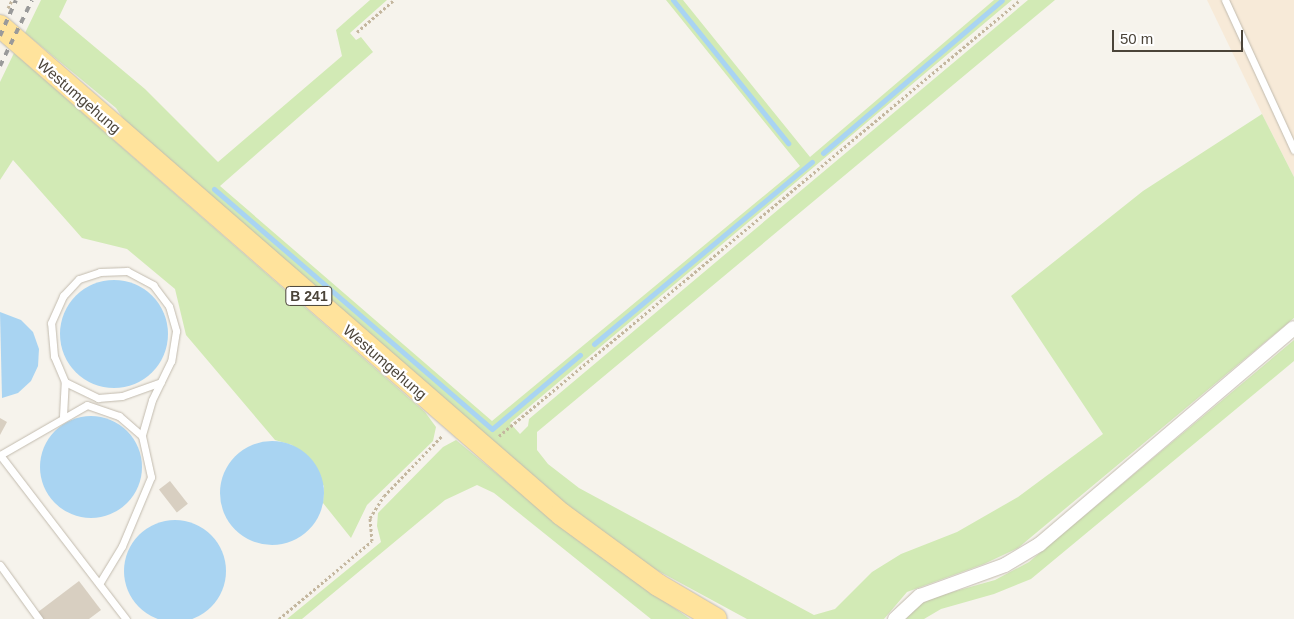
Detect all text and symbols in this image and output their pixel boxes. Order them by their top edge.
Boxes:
scale bar [1114,20,1245,52]
text: 50 m [1120,30,1153,47]
street label: Westumgehung [34,55,124,137]
road number: B 241 [285,284,333,308]
street label: Westumgehung [340,321,430,403]

